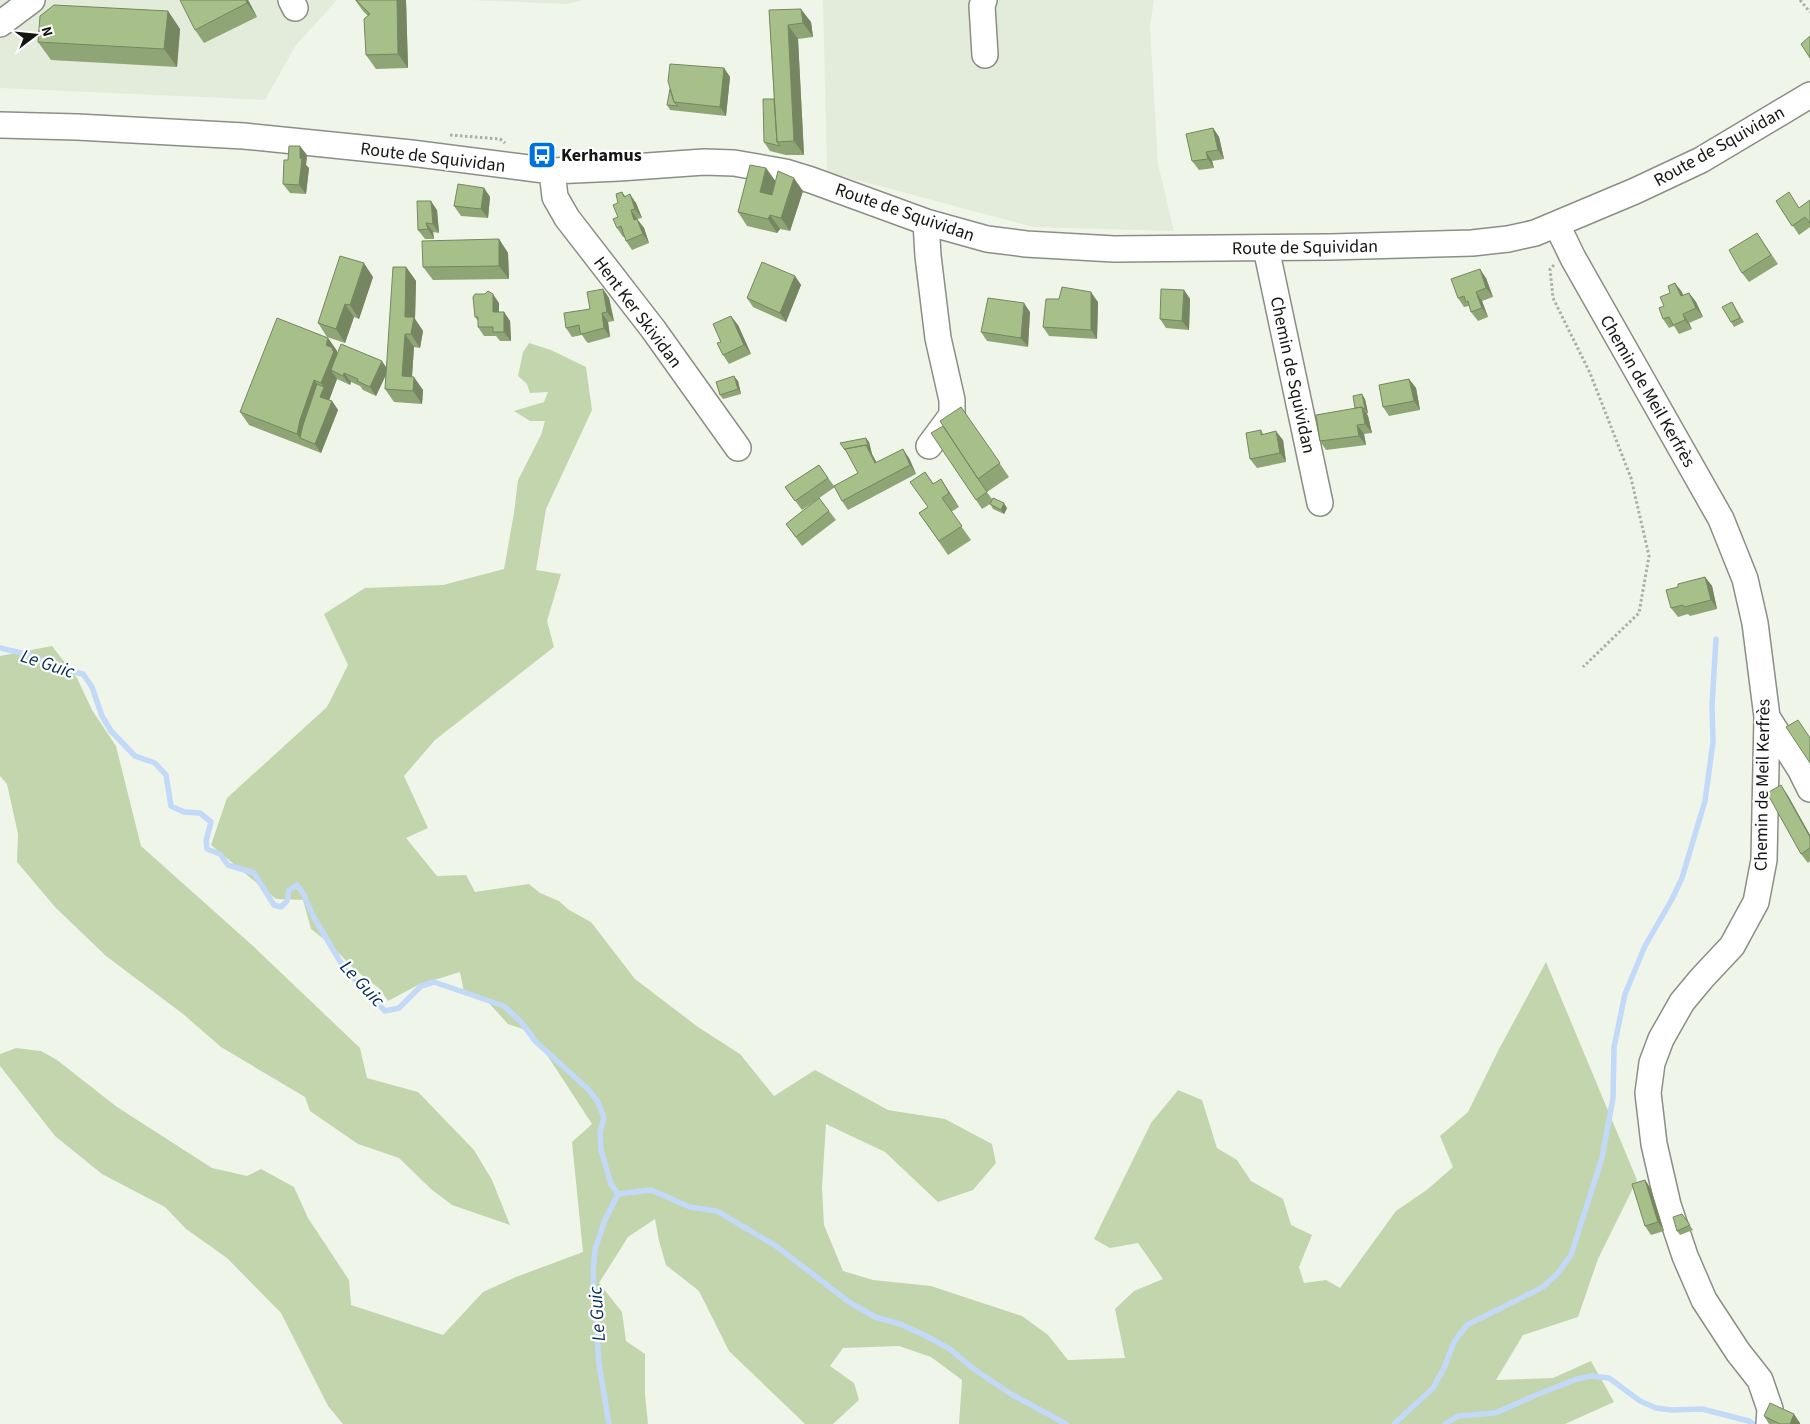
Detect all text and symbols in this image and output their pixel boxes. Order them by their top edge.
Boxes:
north arrow [10,10,60,60]
text: N [36,24,57,39]
street label: Route de Squividan [1649,100,1789,193]
street label: Route de Squividan [359,136,507,179]
bus stop icon: Kerhamus [527,140,557,170]
place label: Kerhamus [561,143,642,168]
street label: Route de Squividan [832,177,978,248]
street label: Route de Squividan [1232,234,1378,261]
street label: Hent Ker Skividan [587,251,688,373]
street label: Chemin de Squividan [1264,294,1321,456]
street label: Chemin de Meil Kerfrès [1594,310,1701,472]
water label: Le Guic [17,643,79,686]
street label: Chemin de Meil Kerfrès [1748,699,1777,871]
water label: Le Guic [333,955,391,1014]
water label: Le Guic [582,1285,613,1342]

